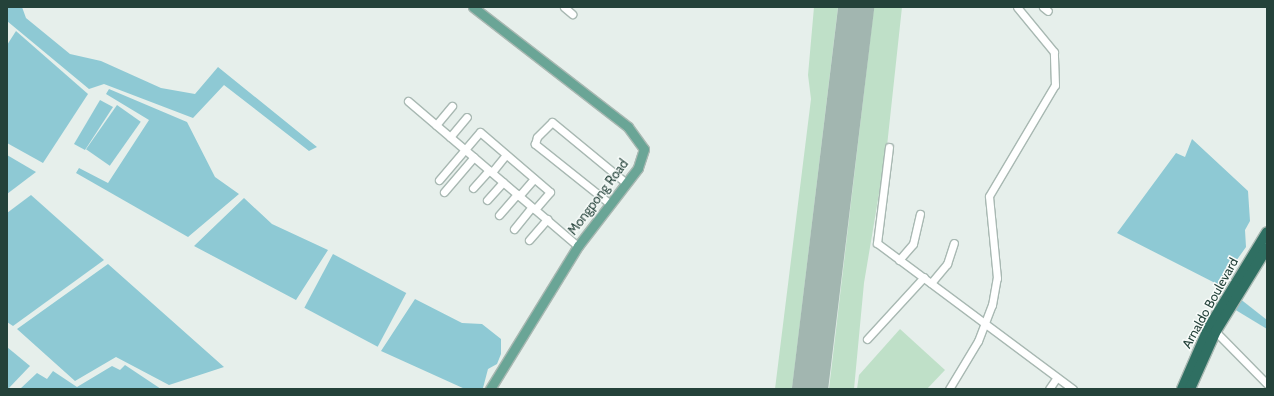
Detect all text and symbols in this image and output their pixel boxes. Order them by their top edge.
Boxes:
street label: Mongpong Road [565,156,631,238]
street label: Arnaldo Boulevard [1179,255,1241,351]

